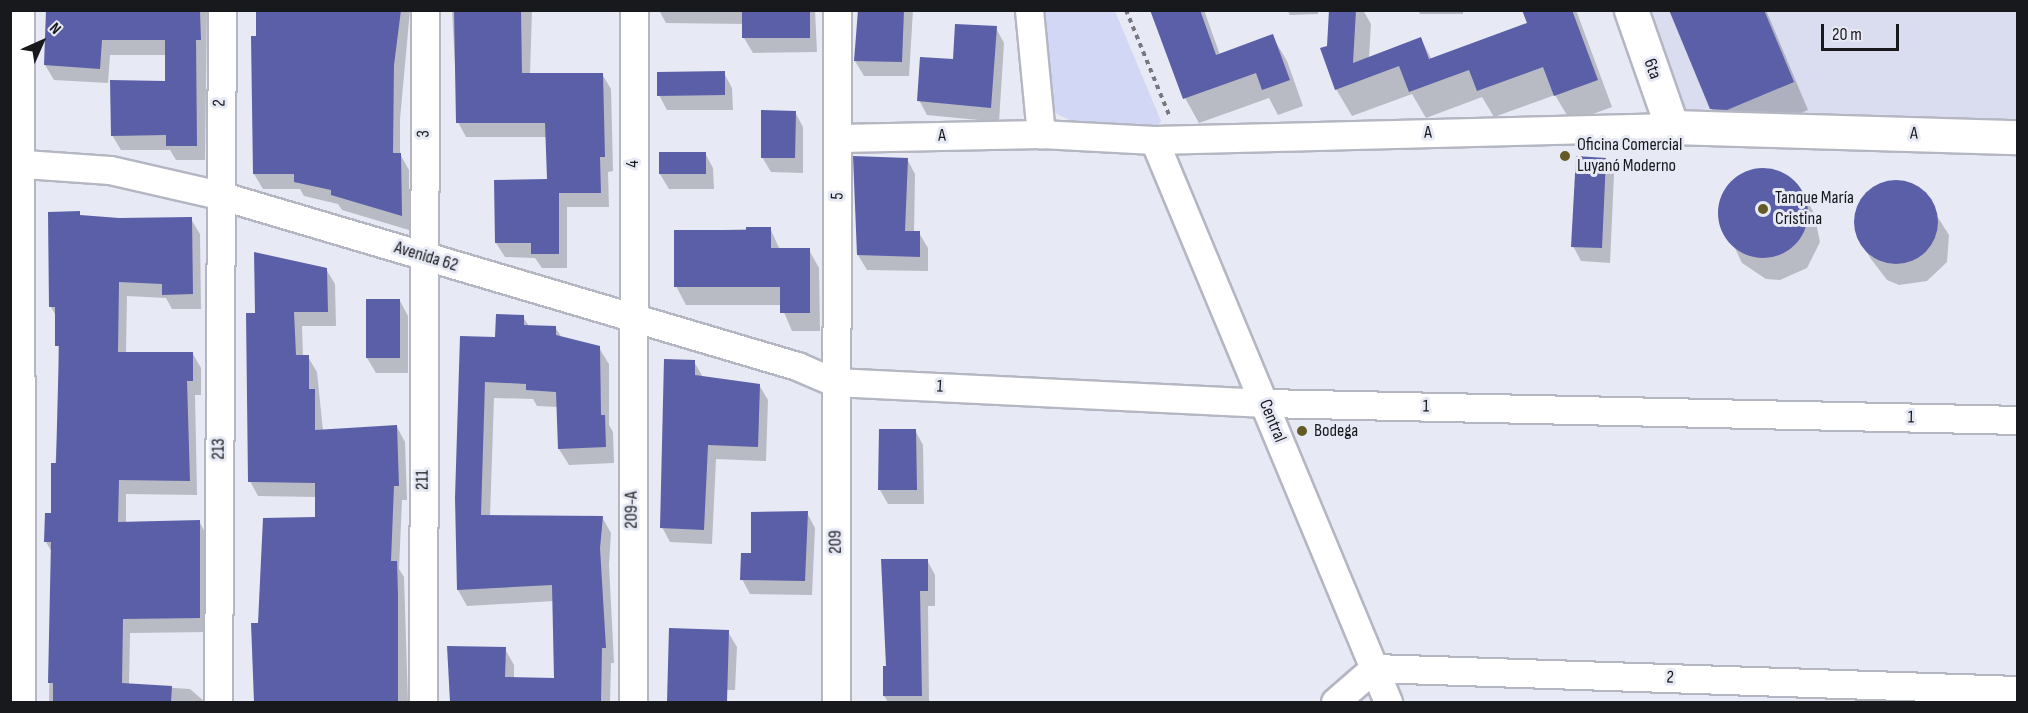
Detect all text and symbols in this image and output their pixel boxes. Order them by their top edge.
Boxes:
north arrow [12,12,72,72]
scale bar [1824,12,1902,50]
text: N [45,19,65,39]
text: 20 m [1832,24,1862,45]
street label: 6ta [1638,56,1666,82]
street label: 2 [209,99,231,107]
street label: A [1424,122,1432,144]
street label: A [1910,123,1918,145]
street label: A [938,125,946,147]
street label: 3 [413,130,435,138]
place label: Oficina Comercial Luyanó Moderno [1577,135,1682,178]
marker: Oficina Comercial Luyanó Moderno [1558,149,1572,163]
street label: 4 [622,160,644,168]
place label: Tanque María Cristina [1775,188,1854,230]
street label: 5 [827,192,849,200]
marker: Tanque María Cristina [1756,202,1770,216]
street label: Avenida 62 [392,237,460,277]
street label: 1 [936,376,944,398]
street label: Central [1254,396,1290,446]
street label: 1 [1423,396,1429,418]
street label: 1 [1908,407,1914,429]
place label: Bodega [1314,420,1358,442]
marker: Bodega [1295,424,1309,438]
street label: 213 [208,438,230,460]
street label: 211 [412,470,434,490]
street label: 209-A [621,491,643,529]
street label: 209 [825,530,847,554]
street label: 2 [1666,667,1674,689]

